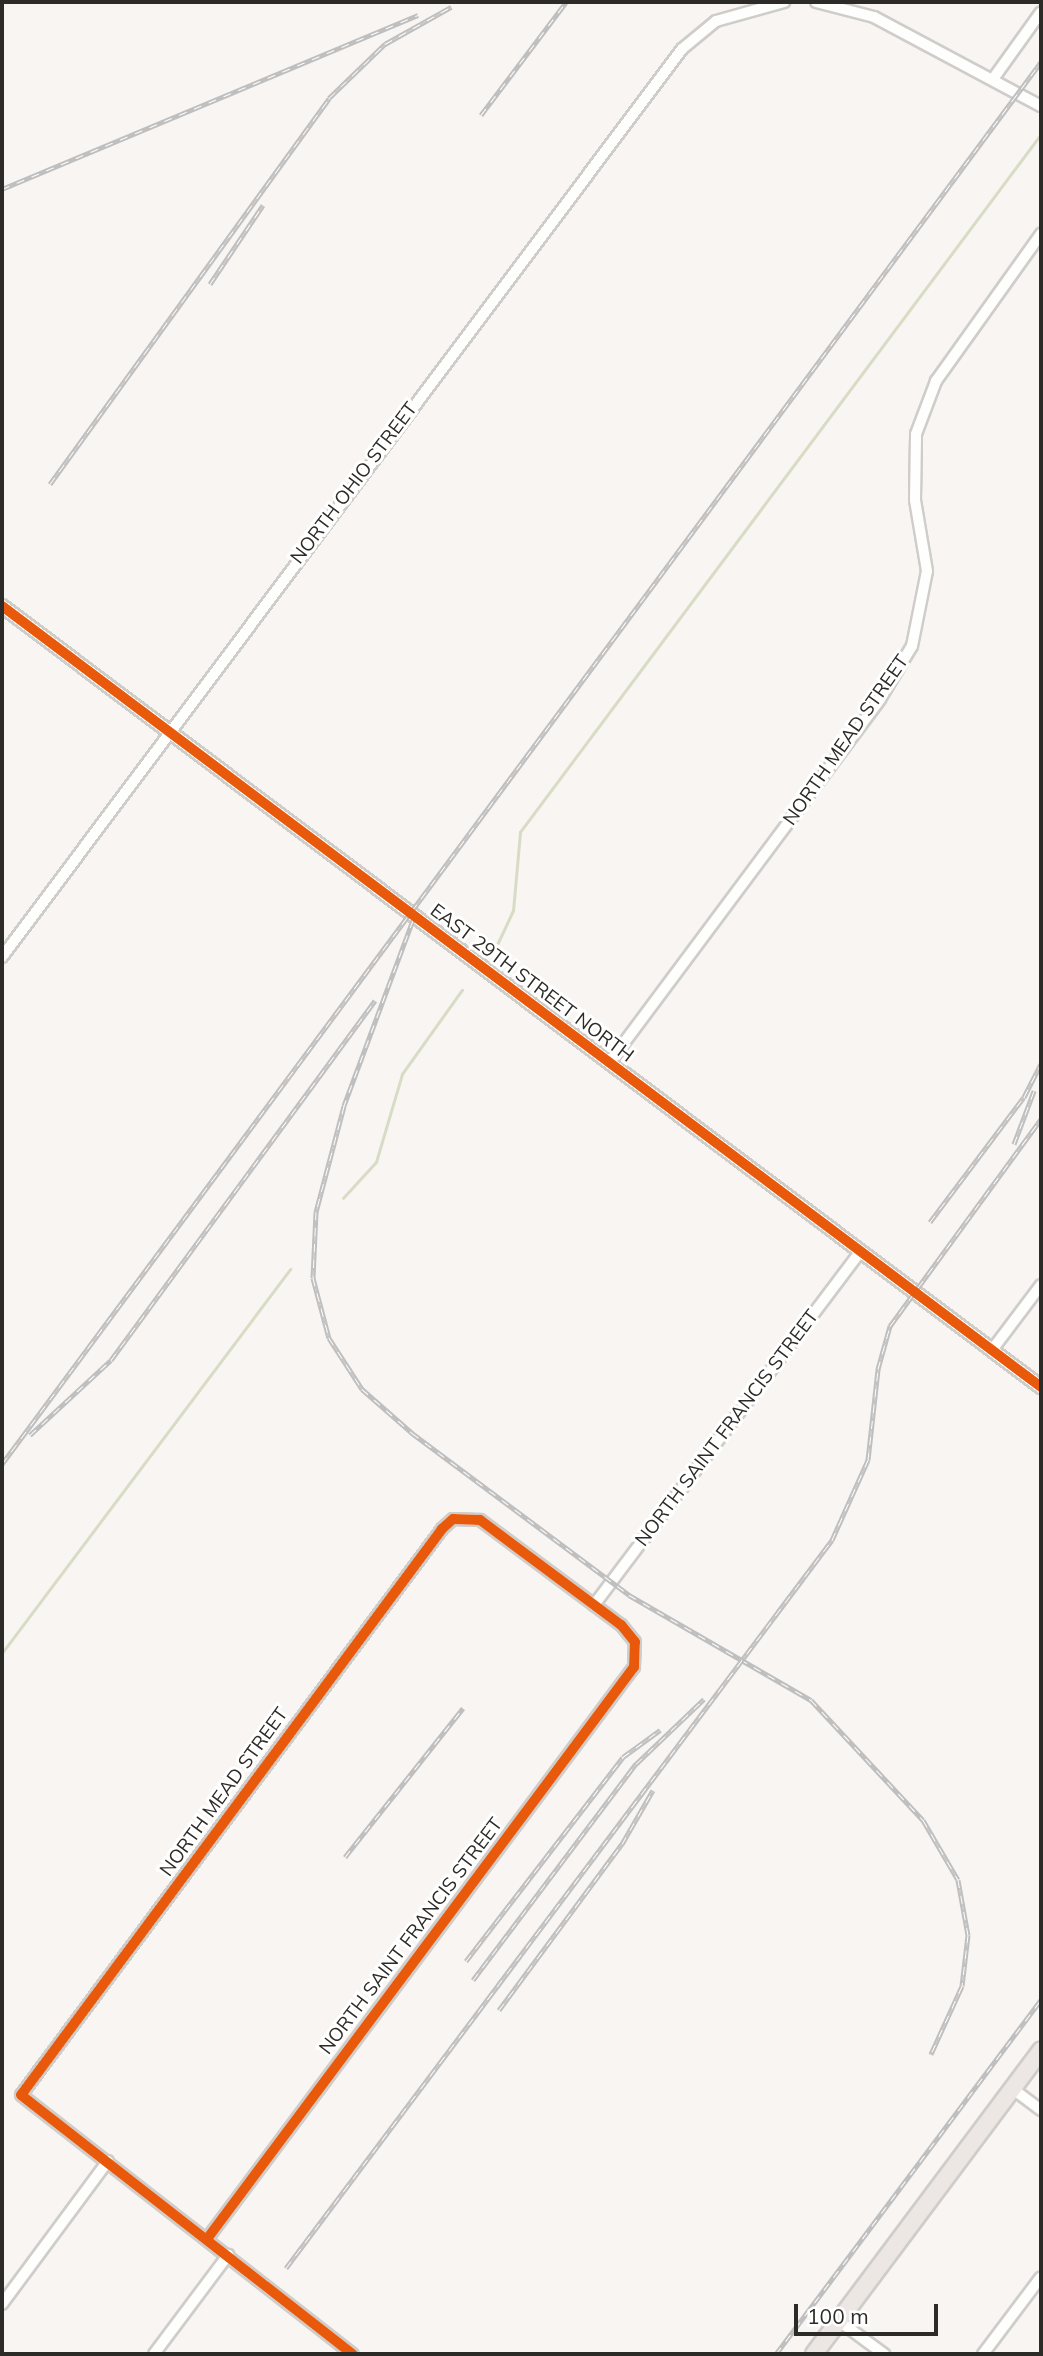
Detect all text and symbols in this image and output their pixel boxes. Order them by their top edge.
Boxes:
street label: NORTH OHIO STREET [286,398,422,568]
street label: NORTH MEAD STREET [779,650,913,830]
street label: EAST 29TH STREET NORTH [426,899,638,1067]
street label: NORTH SAINT FRANCIS STREET [631,1305,823,1551]
street label: NORTH MEAD STREET [155,1703,293,1881]
street label: NORTH SAINT FRANCIS STREET [315,1813,507,2059]
scale bar [798,2290,942,2334]
text: 100 m [807,2303,869,2329]

